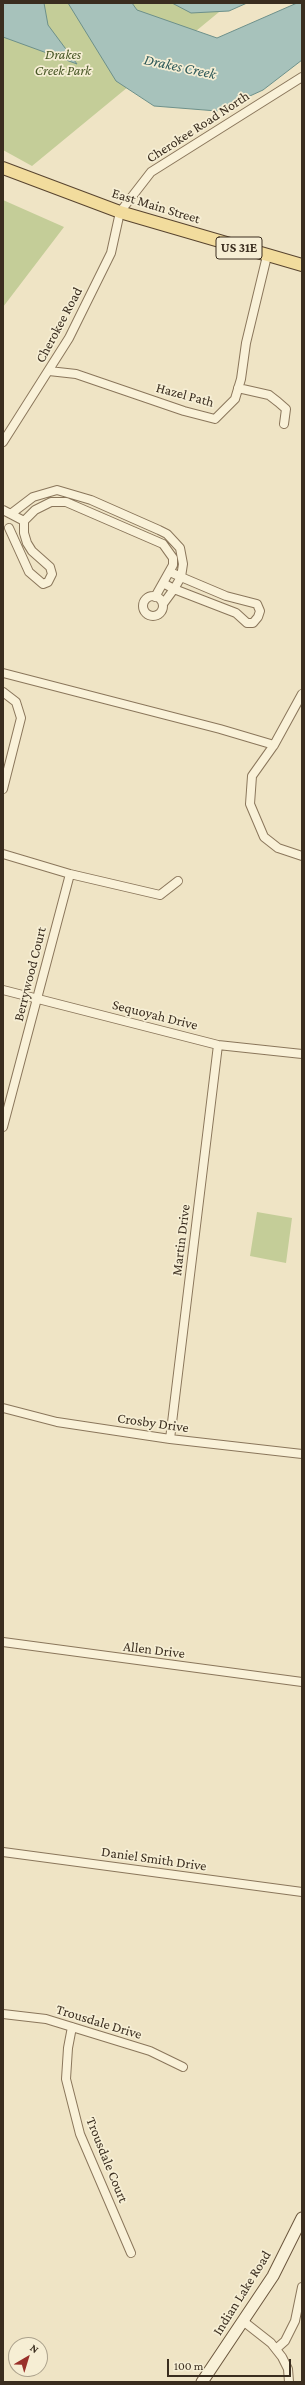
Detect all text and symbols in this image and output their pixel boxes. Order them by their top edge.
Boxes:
park label: Drakes Creek Park [35,47,91,80]
water label: Drakes Creek [142,51,218,83]
street label: Cherokee Road North [143,87,253,167]
street label: East Main Street [110,185,202,227]
road number: US 31E [216,237,262,259]
street label: Cherokee Road [32,284,86,366]
street label: Hazel Path [154,379,216,411]
street label: Berrywood Court [10,925,50,1023]
street label: Sequoyah Drive [110,996,200,1034]
street label: Martin Drive [168,1203,194,1277]
street label: Crosby Drive [116,1410,190,1436]
street label: Allen Drive [122,1638,186,1662]
street label: Daniel Smith Drive [100,1843,208,1875]
street label: Trousdale Drive [54,2001,144,2043]
street label: Trousdale Court [82,2115,132,2205]
street label: Indian Lake Road [209,2248,275,2338]
north arrow [8,2337,48,2377]
text: N [28,2341,41,2355]
scale bar [169,2351,293,2377]
text: 100 m [174,2359,203,2373]

